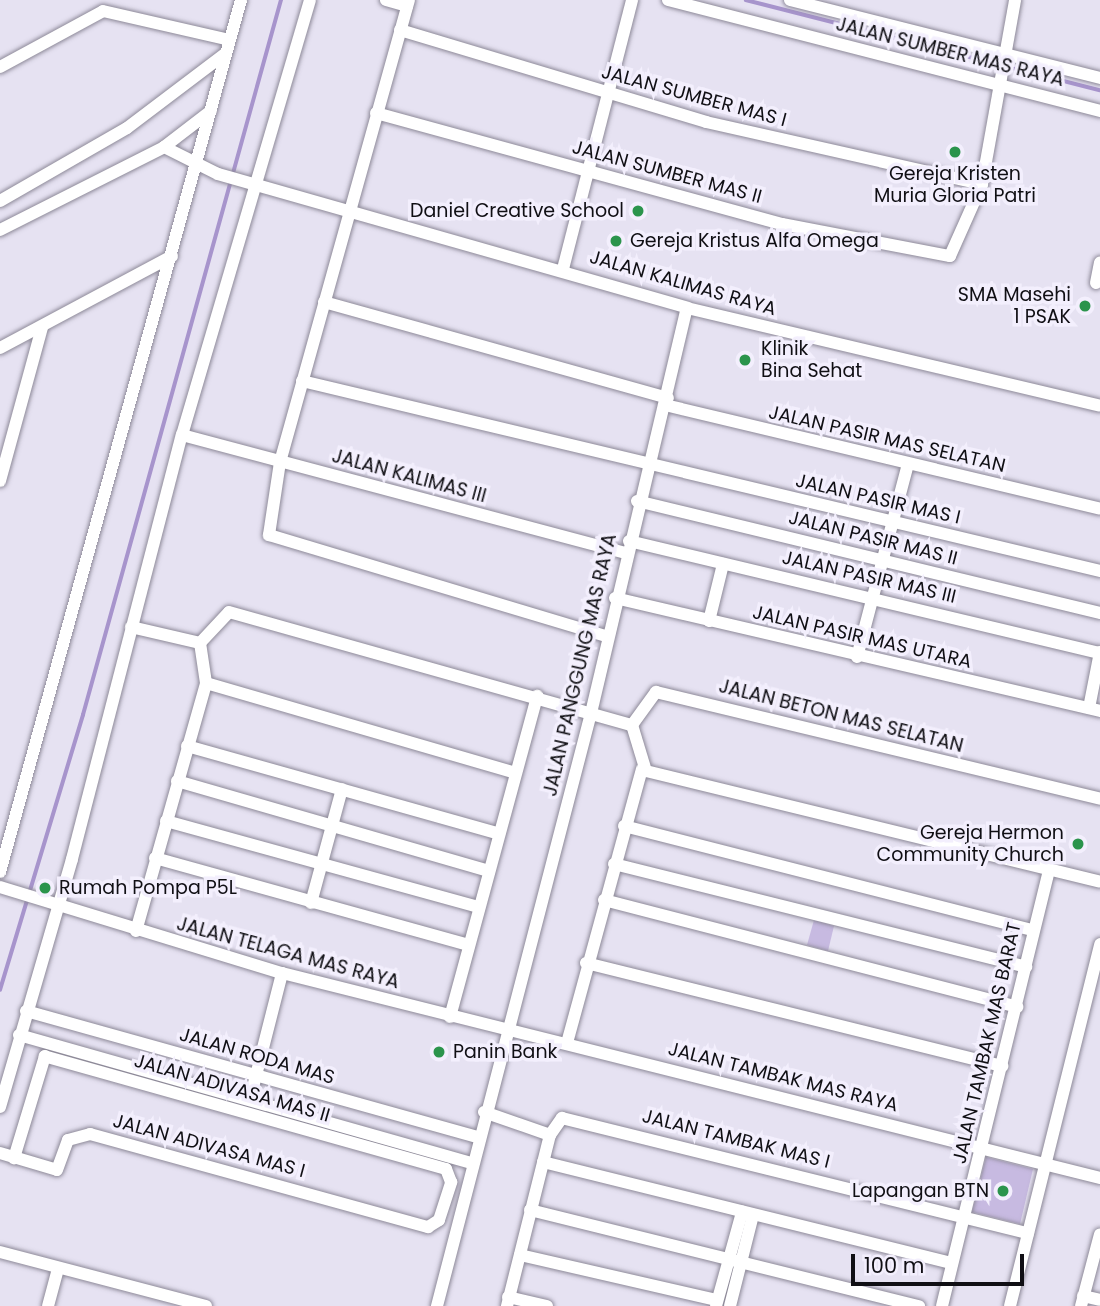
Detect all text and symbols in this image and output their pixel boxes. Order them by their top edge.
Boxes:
street label: JALAN SUMBER MAS RAYA [834,13,1066,91]
street label: JALAN SUMBER MAS I [599,60,789,132]
street label: JALAN SUMBER MAS II [570,136,764,208]
marker: Gereja Kristen Muria Gloria Patri [947,144,963,160]
place label: Gereja Kristen Muria Gloria Patri [874,163,1036,207]
place label: Daniel Creative School [410,200,624,222]
marker: Daniel Creative School [630,203,646,219]
place label: Gereja Kristus Alfa Omega [630,230,879,252]
marker: Gereja Kristus Alfa Omega [608,233,624,249]
street label: JALAN KALIMAS RAYA [587,245,779,321]
place label: SMA Masehi 1 PSAK [958,284,1071,328]
marker: SMA Masehi 1 PSAK [1077,298,1093,314]
place label: Klinik Bina Sehat [761,338,862,382]
marker: Klinik Bina Sehat [735,350,755,370]
street label: JALAN PASIR MAS SELATAN [766,401,1008,477]
street label: JALAN KALIMAS III [329,444,489,508]
street label: JALAN PASIR MAS I [793,469,963,529]
street label: JALAN PASIR MAS II [786,506,960,570]
street label: JALAN PANGGUNG MAS RAYA [539,532,621,798]
street label: JALAN PASIR MAS III [780,546,958,608]
street label: JALAN PASIR MAS UTARA [750,601,974,673]
street label: JALAN BETON MAS SELATAN [716,675,966,757]
place label: Gereja Hermon Community Church [877,822,1064,866]
marker: Gereja Hermon Community Church [1070,836,1086,852]
place label: Rumah Pompa P5L [59,877,237,899]
marker: Rumah Pompa P5L [37,880,53,896]
street label: JALAN TELAGA MAS RAYA [174,912,402,994]
street label: JALAN TAMBAK MAS BARAT [948,920,1026,1166]
street label: JALAN RODA MAS [177,1023,337,1089]
street label: JALAN TAMBAK MAS RAYA [666,1037,900,1117]
place label: Panin Bank [453,1041,557,1063]
marker: Panin Bank [431,1044,447,1060]
street label: JALAN ADIVASA MAS II [131,1049,333,1127]
street label: JALAN TAMBAK MAS I [640,1105,832,1173]
street label: JALAN ADIVASA MAS I [110,1109,308,1183]
place label: Lapangan BTN [852,1180,989,1202]
marker: Lapangan BTN [995,1183,1011,1199]
scale bar [855,1240,1028,1284]
text: 100 m [864,1251,924,1280]

